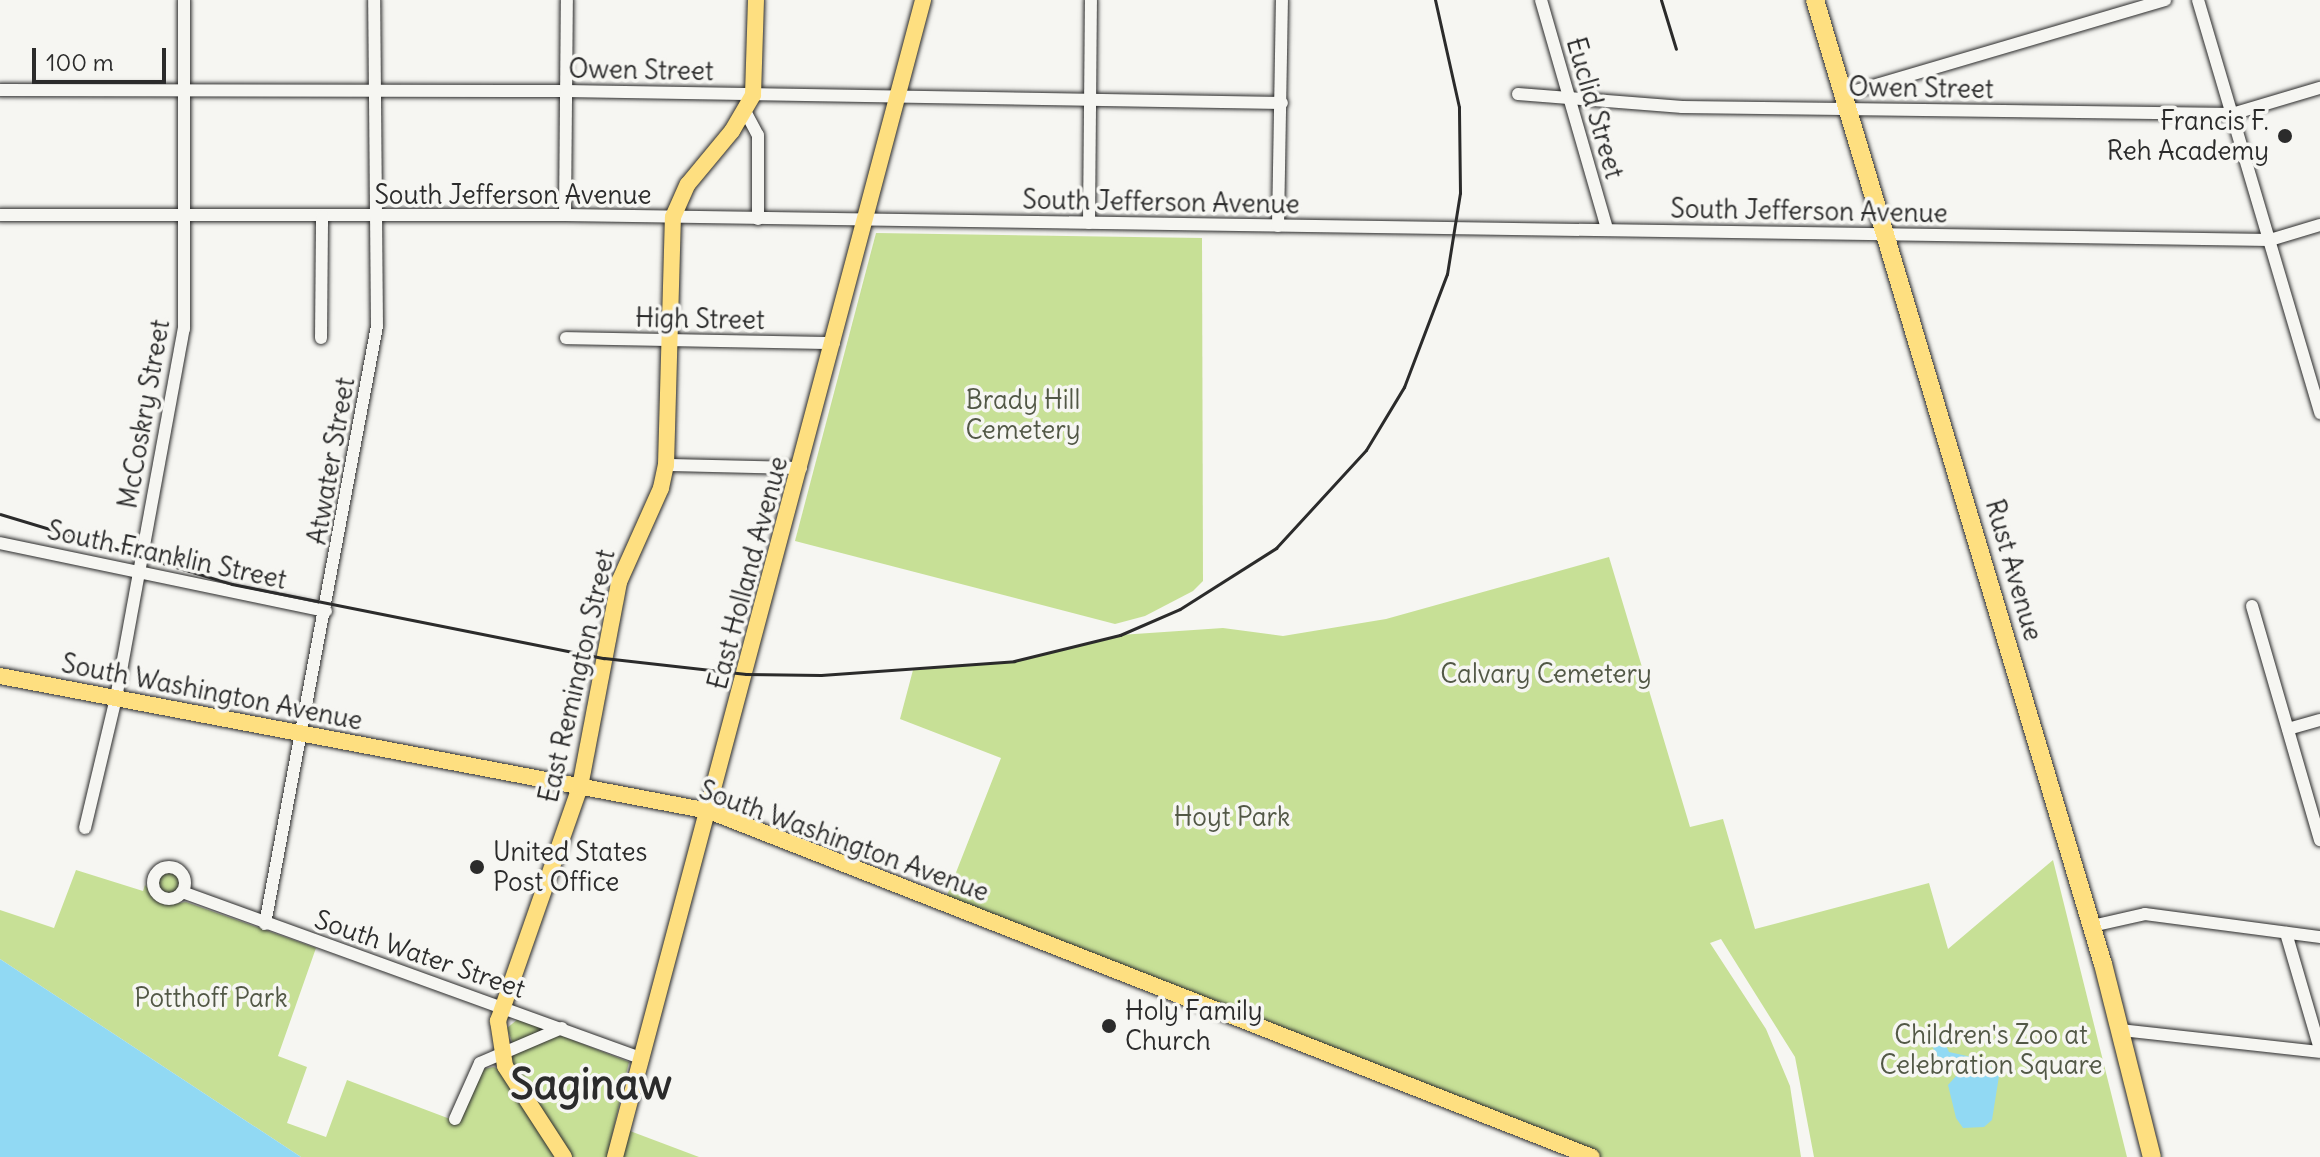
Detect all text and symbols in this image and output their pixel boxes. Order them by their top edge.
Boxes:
scale bar [36,32,170,82]
street label: Euclid Street [1560,34,1630,182]
text: 100 m [46,47,114,77]
street label: Owen Street [568,53,714,87]
street label: Owen Street [1848,71,1994,105]
place label: Francis F. Reh Academy [2107,105,2269,166]
marker: Francis F. Reh Academy [2276,127,2294,145]
street label: South Jefferson Avenue [374,179,652,211]
street label: South Jefferson Avenue [1022,184,1300,220]
street label: South Jefferson Avenue [1670,193,1948,229]
street label: High Street [635,302,765,336]
street label: McCoskry Street [112,317,176,511]
street label: Atwater Street [301,375,361,547]
park label: Brady Hill Cemetery [965,384,1081,446]
street label: East Holland Avenue [702,453,794,693]
street label: Rust Avenue [1979,496,2049,644]
street label: South Franklin Street [45,514,289,596]
street label: East Remington Street [533,546,621,806]
street label: South Washington Avenue [59,648,365,736]
park label: Calvary Cemetery [1440,658,1652,690]
street label: South Washington Avenue [695,774,993,908]
park label: Hoyt Park [1174,801,1290,833]
place label: United States Post Office [493,836,647,898]
marker: United States Post Office [468,858,486,876]
street label: South Water Street [311,903,529,1005]
park label: Potthoff Park [134,982,288,1014]
place label: Holy Family Church [1125,995,1263,1056]
marker: Holy Family Church [1100,1017,1118,1035]
park label: Children's Zoo at Celebration Square [1880,1019,2102,1080]
district label: Saginaw [510,1059,672,1109]

